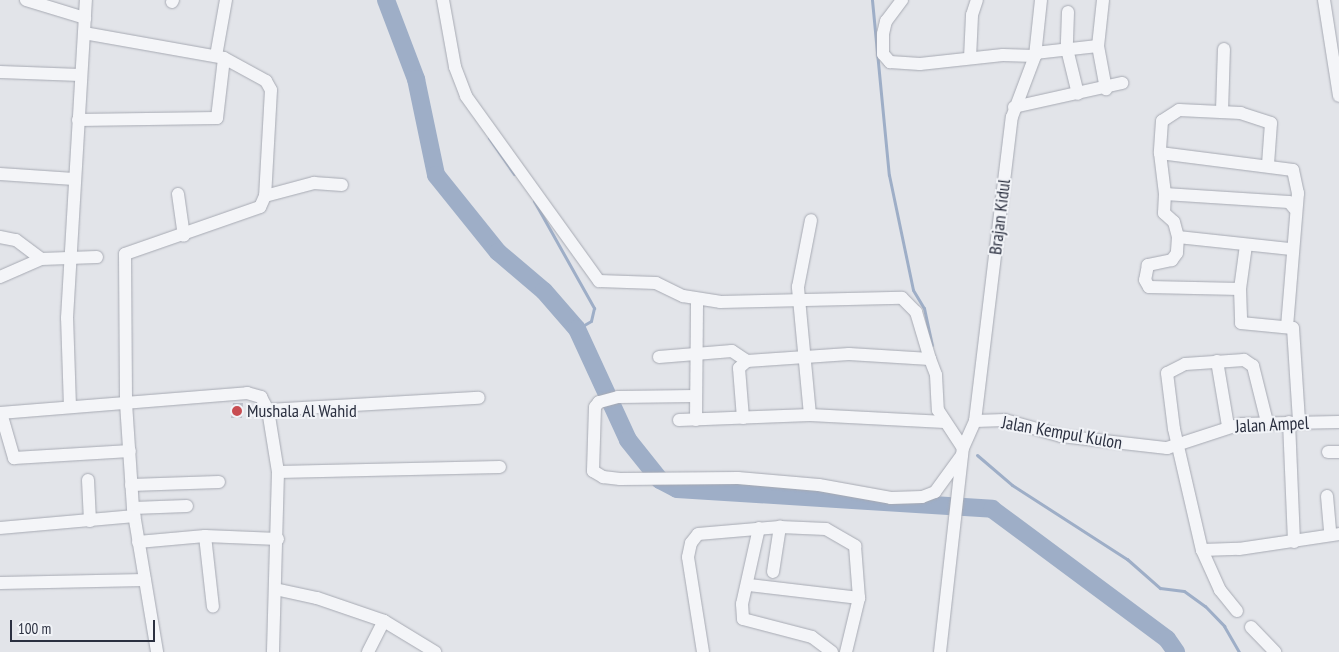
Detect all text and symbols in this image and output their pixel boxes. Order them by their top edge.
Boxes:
street label: Brajan Kidul [985,178,1015,256]
place label: Mushala Al Wahid [247,400,358,422]
marker: Mushala Al Wahid [231,405,243,417]
street label: Jalan Kempul Kulon [1000,412,1124,454]
street label: Jalan Ampel [1234,412,1310,438]
scale bar [12,610,158,642]
text: 100 m [18,619,51,638]

